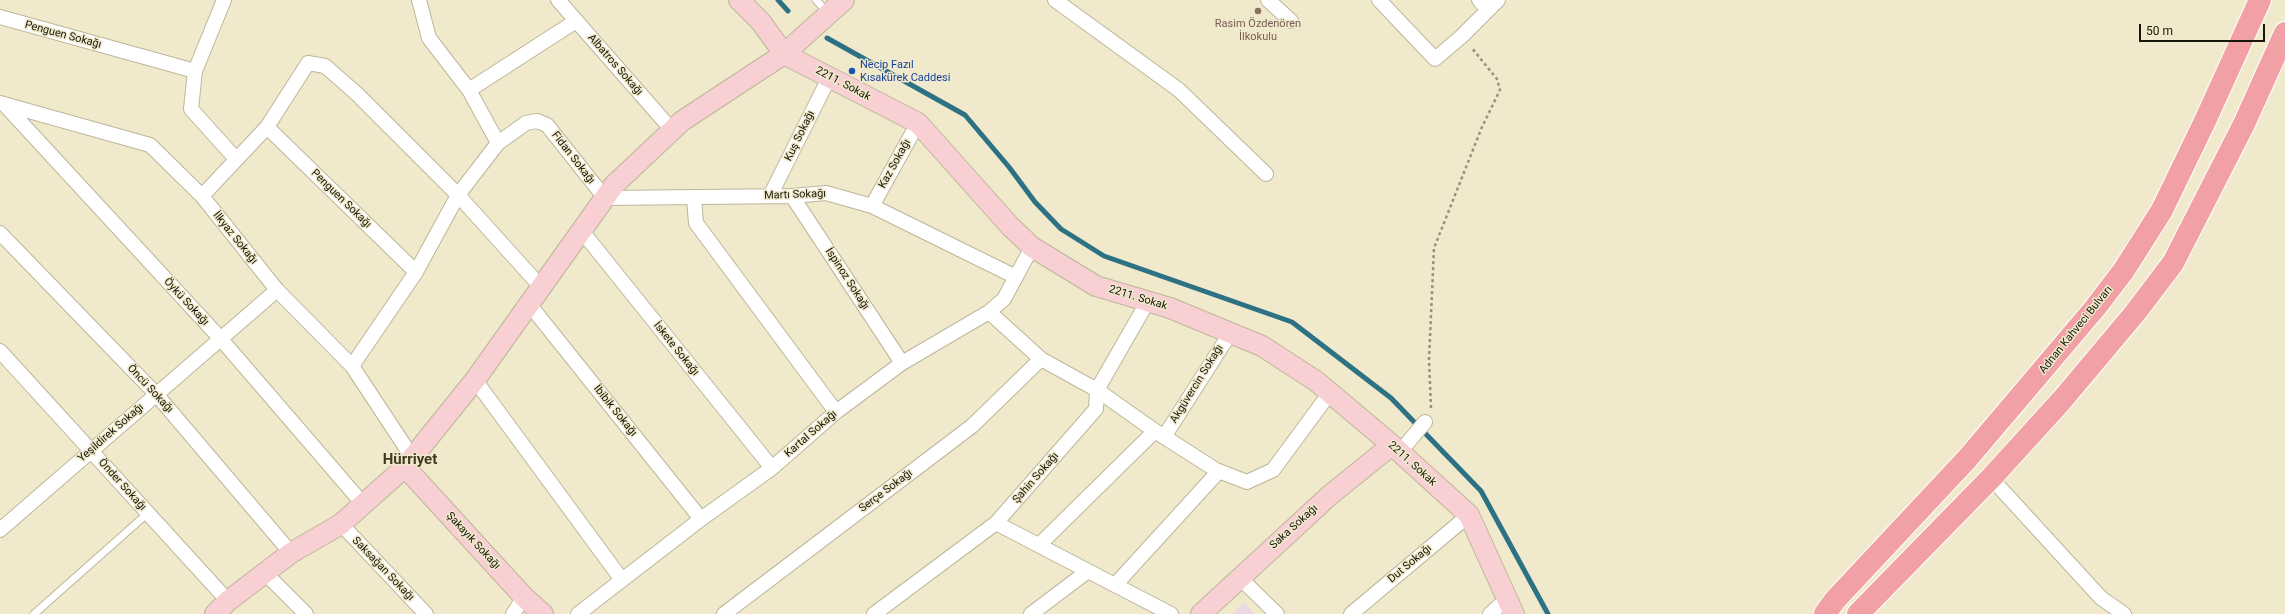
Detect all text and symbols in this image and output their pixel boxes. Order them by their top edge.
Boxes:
marker: Rasim Özdenören İlkokulu [1253,6,1263,16]
scale bar [2141,16,2267,42]
place label: Rasim Özdenören İlkokulu [1215,17,1301,43]
street label: Penguen Sokağı [23,18,103,52]
text: 50 m [2146,24,2173,38]
street label: Albatros Sokağı [585,32,645,98]
place label: Necip Fazıl Kısakürek Caddesi [860,58,950,84]
street label: 2211. Sokak [813,64,873,104]
marker: Necip Fazıl Kısakürek Caddesi [847,66,857,76]
street label: Kuş Sokağı [782,109,818,163]
street label: Fidan Sokağı [548,129,598,187]
street label: Kaz Sokağı [876,137,914,191]
street label: Penguen Sokağı [308,167,374,231]
street label: Martı Sokağı [764,187,826,203]
street label: İlkyaz Sokağı [210,209,260,267]
street label: İspinoz Sokağı [822,246,872,312]
street label: Öykü Sokağı [161,275,211,329]
street label: 2211. Sokak [1107,283,1169,313]
street label: Adnan Kahveci Bulvarı [2037,284,2115,376]
street label: İskete Sokağı [650,319,702,379]
street label: Akgüvercin Sokağı [1168,342,1226,426]
street label: Öncü Sokağı [124,362,176,416]
street label: İbibik Sokağı [590,383,640,439]
street label: Yeşildirek Sokağı [75,401,147,465]
street label: Kartal Sokağı [782,408,840,460]
street label: 2211. Sokak [1385,439,1439,489]
street label: Şahin Sokağı [1010,450,1062,506]
district label: Hürriyet [383,451,437,469]
street label: Önder Sokağı [95,456,149,514]
street label: Serçe Sokağı [857,467,915,515]
street label: Saka Sokağı [1267,502,1321,552]
street label: Şakayık Sokağı [443,510,503,572]
street label: Saksağan Sokağı [349,534,417,604]
street label: Dut Sokağı [1386,542,1434,586]

